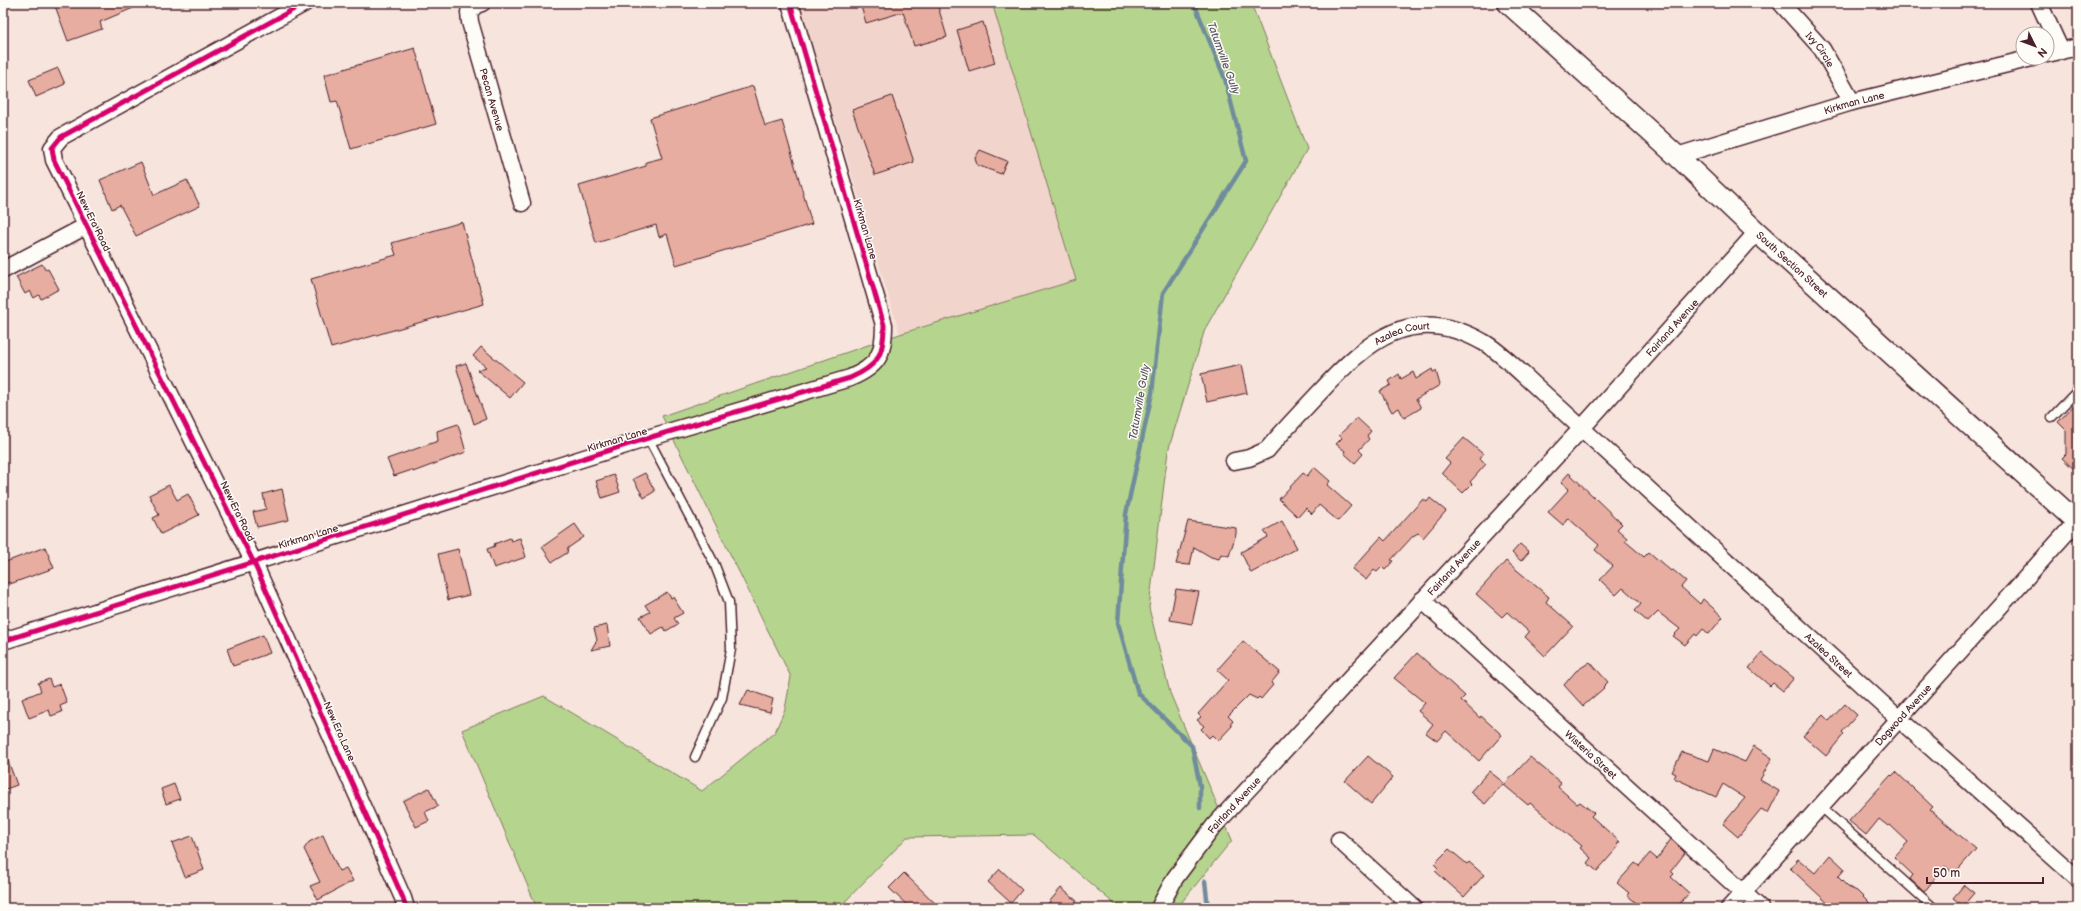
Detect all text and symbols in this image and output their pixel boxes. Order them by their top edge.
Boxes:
water label: Tatumville Gully [1204,20,1243,97]
north arrow [2015,26,2055,66]
street label: Ivy Circle [1803,30,1836,70]
text: N [2034,45,2050,60]
street label: Pecan Avenue [477,67,506,133]
street label: Kirkman Lane [1823,89,1886,117]
street label: New Era Road [73,189,113,254]
street label: Kirkman Lane [851,198,879,261]
street label: South Section Street [1753,229,1830,300]
street label: Fairland Avenue [1644,297,1701,359]
street label: Azalea Court [1372,320,1430,348]
water label: Tatumville Gully [1126,362,1153,441]
street label: Kirkman Lane [586,425,649,455]
street label: New Era Road [217,479,257,544]
street label: Kirkman Lane [277,522,340,552]
street label: Fairland Avenue [1425,537,1484,598]
street label: Azalea Street [1802,631,1855,680]
street label: Dogwood Avenue [1873,682,1934,749]
street label: New Era Lane [321,700,358,763]
street label: Wisteria Street [1562,728,1619,782]
street label: Fairland Avenue [1206,775,1264,836]
scale bar [1927,859,2043,885]
text: 50 m [1933,866,1960,881]

